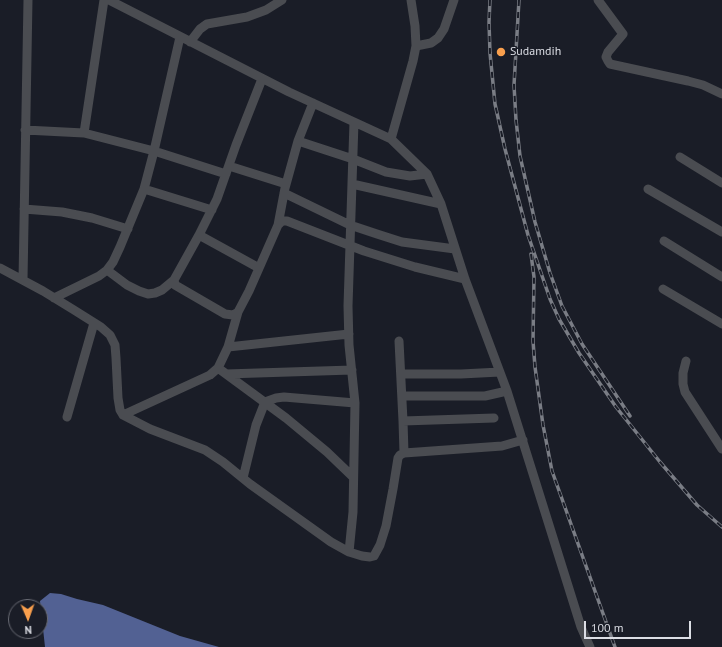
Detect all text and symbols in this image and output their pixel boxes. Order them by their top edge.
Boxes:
place label: Sudamdih [510,45,561,59]
marker: Sudamdih [495,46,507,58]
north arrow [8,599,48,639]
scale bar [586,613,693,639]
text: 100 m [591,620,624,635]
text: N [25,623,32,637]

